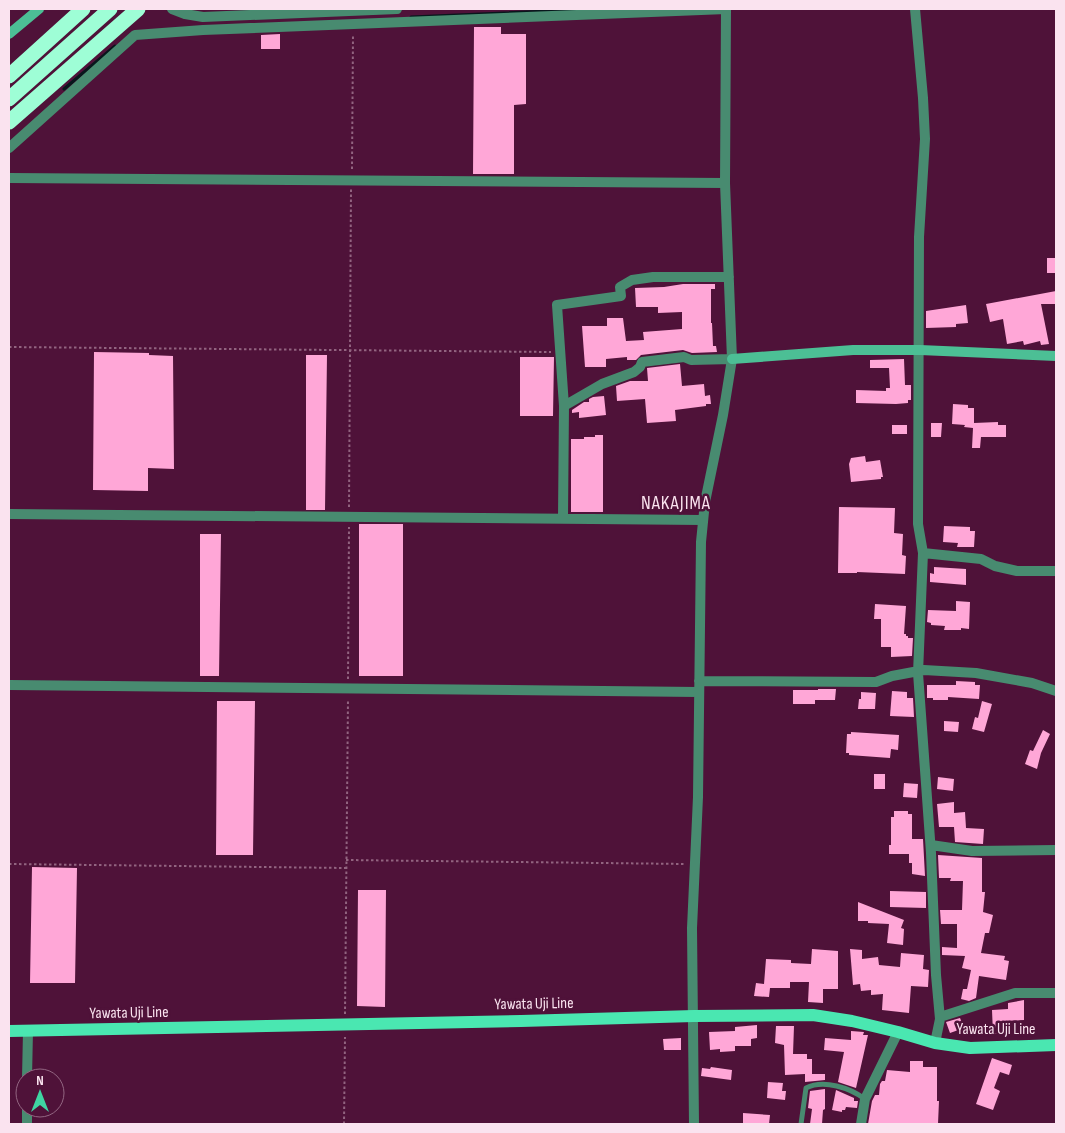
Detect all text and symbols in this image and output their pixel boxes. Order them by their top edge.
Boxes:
district label: NAKAJIMA [641,492,711,515]
street label: Yawata Uji Line [494,994,574,1014]
street label: Yawata Uji Line [89,1003,169,1023]
street label: Yawata Uji Line [957,1020,1035,1039]
north arrow [15,1068,65,1118]
text: N [36,1072,44,1089]

